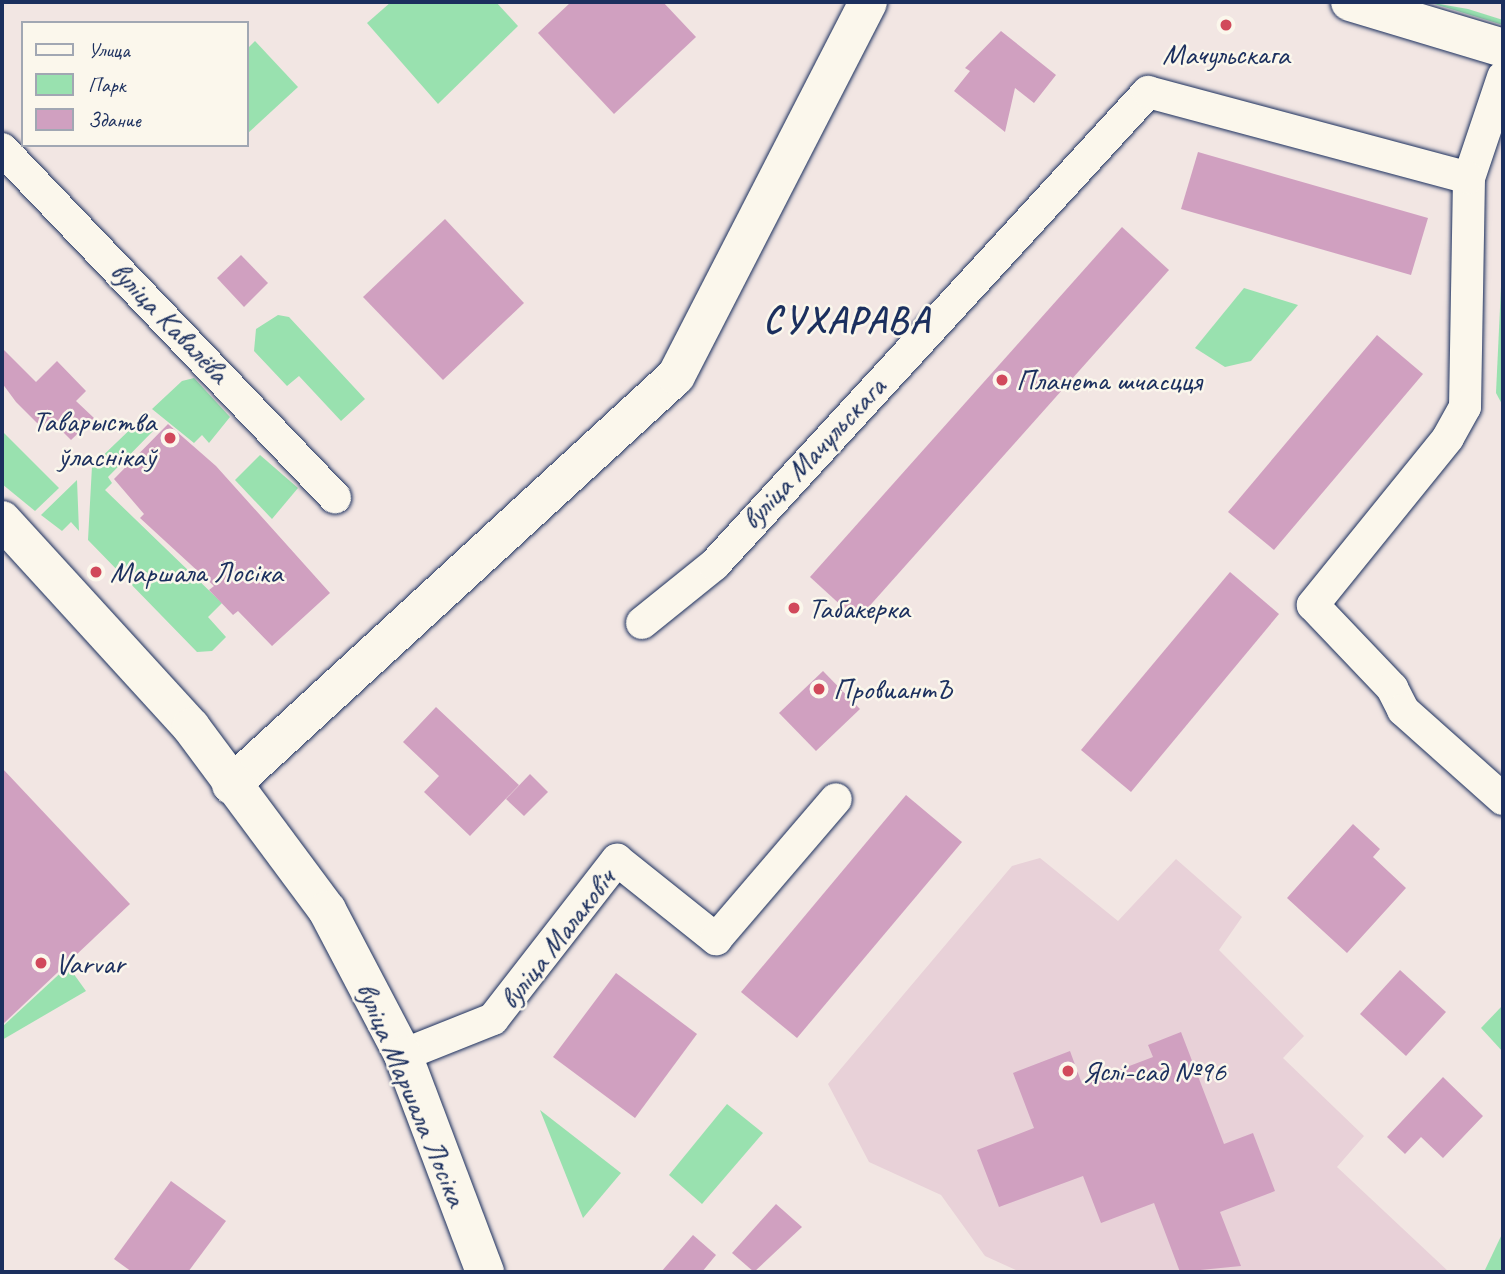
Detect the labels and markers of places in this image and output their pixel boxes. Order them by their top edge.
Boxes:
marker: Мачульскага [1218,17,1234,33]
place label: Мачульскага [1162,36,1290,72]
place label: Планета шчасцця [1016,362,1202,398]
marker: Планета шчасцця [994,372,1010,388]
place label: Таварыства ўласнікаў [32,403,156,474]
marker: Таварыства ўласнікаў [162,430,178,446]
place label: Маршала Лосіка [110,554,283,590]
marker: Маршала Лосіка [88,564,104,580]
place label: Табакерка [808,590,910,626]
marker: Табакерка [786,600,802,616]
place label: ПровиантЪ [833,671,952,707]
marker: ПровиантЪ [811,681,827,697]
place label: Varvar [55,945,125,981]
marker: Varvar [33,955,49,971]
place label: Яслі-сад №96 [1082,1053,1226,1089]
marker: Яслі-сад №96 [1060,1063,1076,1079]

